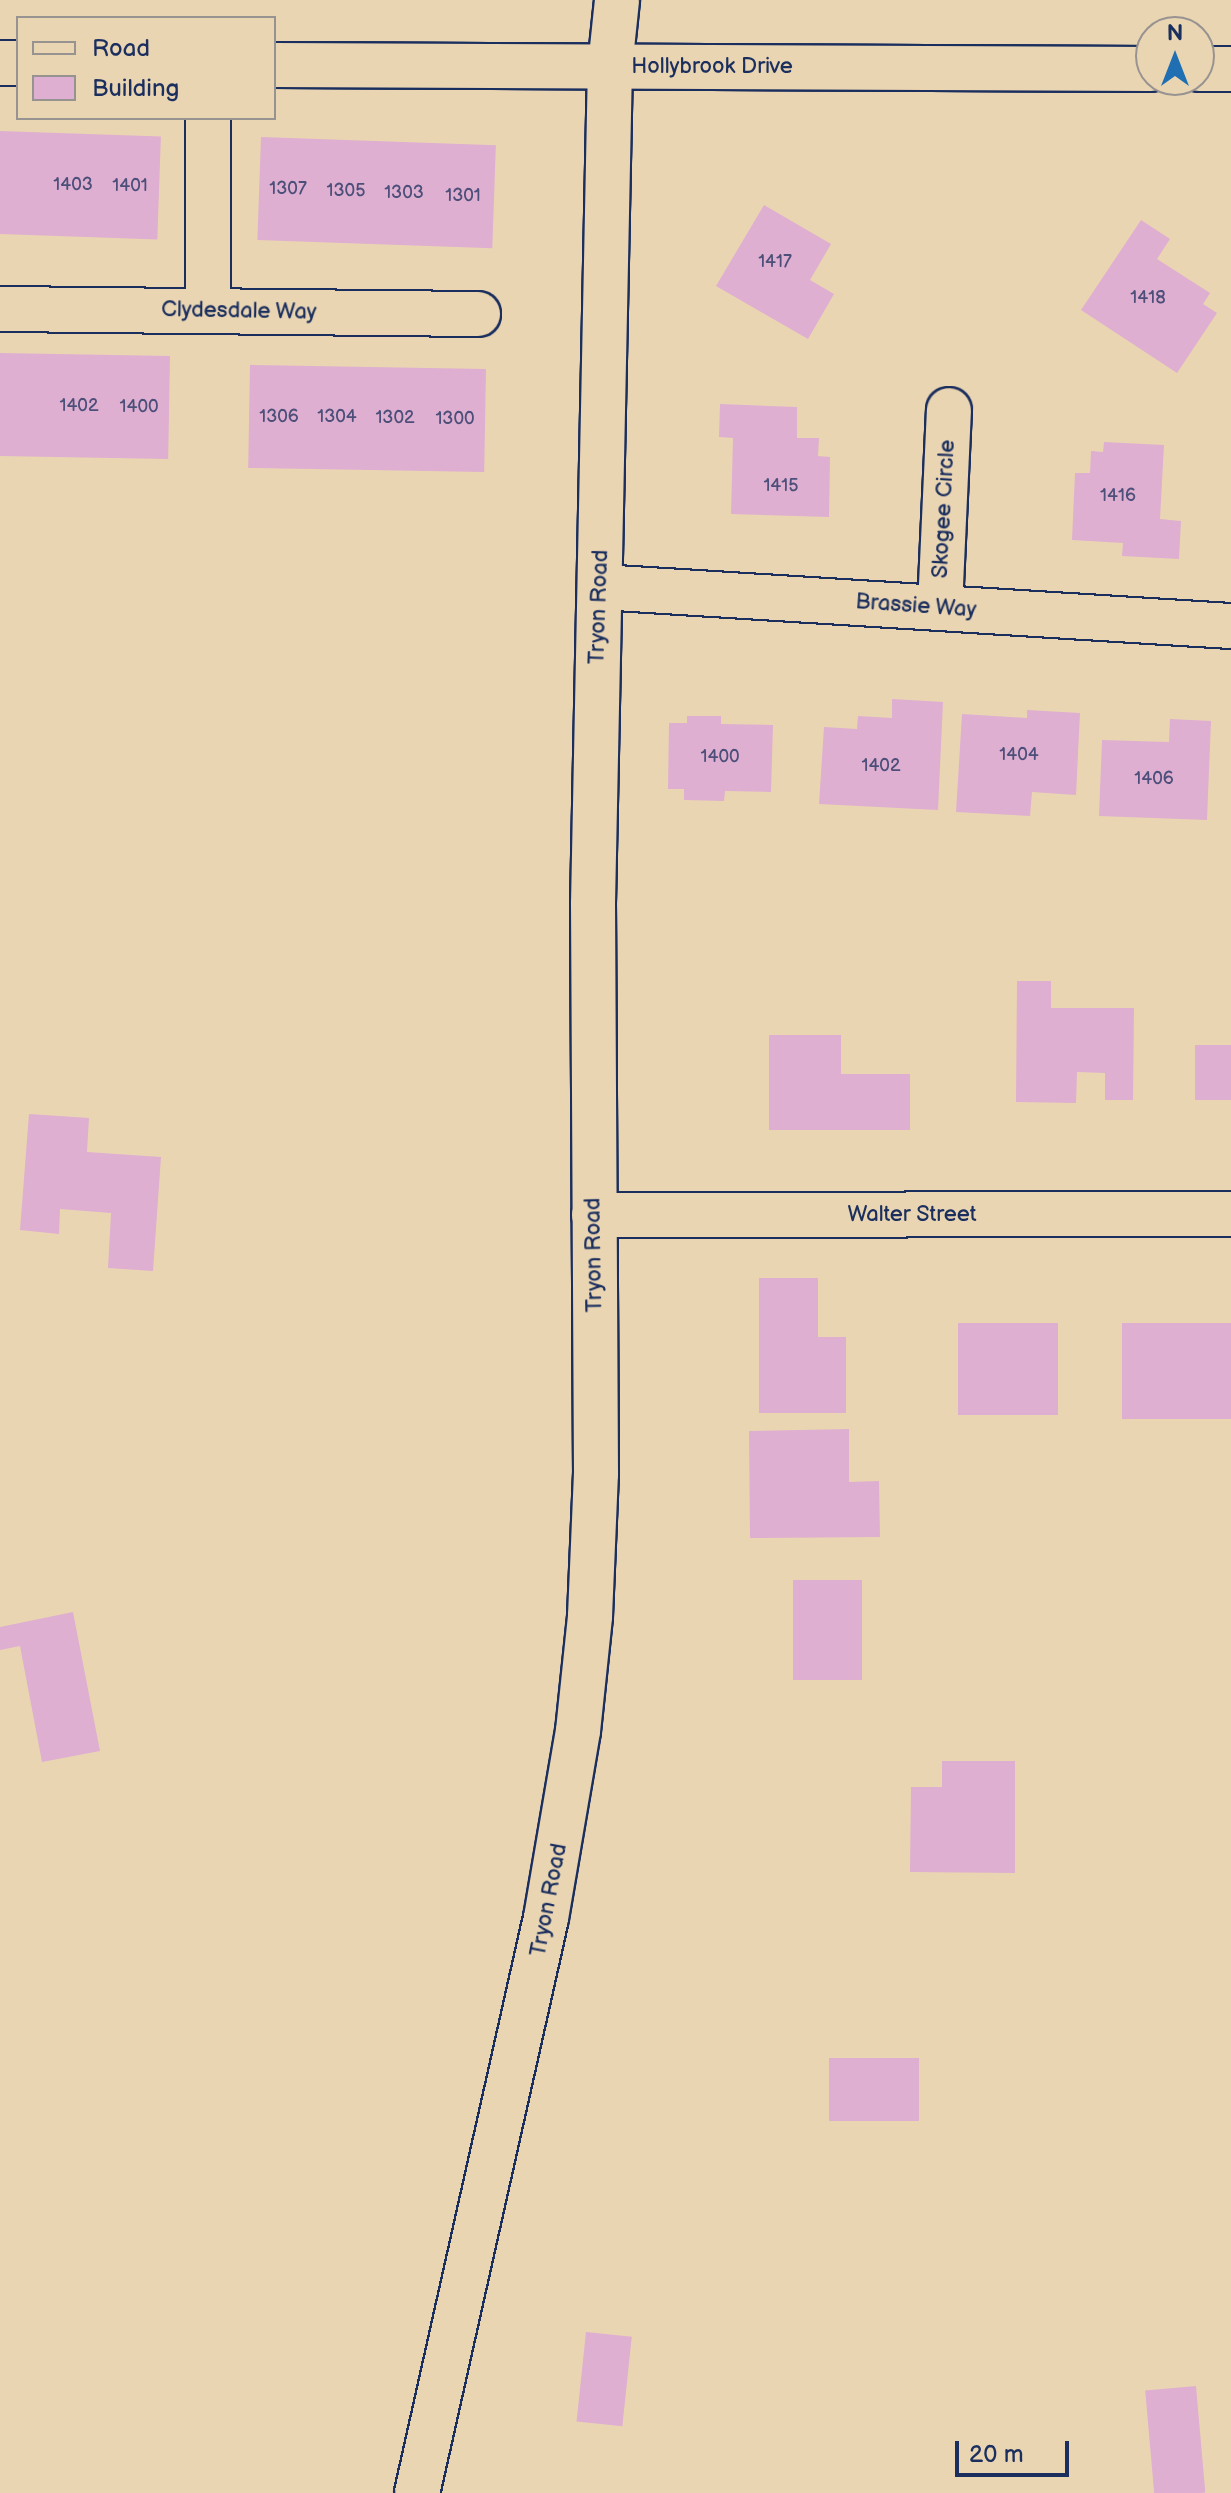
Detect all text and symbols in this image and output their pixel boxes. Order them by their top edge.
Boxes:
legend [16,16,276,120]
north arrow [1135,16,1215,96]
text: N [1167,20,1183,47]
text: Road [92,34,150,63]
street label: Hollybrook Drive [631,54,793,80]
text: Building [92,74,179,103]
house number: 1403 [53,174,93,196]
house number: 1401 [112,175,148,197]
house number: 1307 [269,178,307,200]
house number: 1305 [327,180,365,202]
house number: 1303 [384,182,424,204]
house number: 1301 [445,185,481,207]
house number: 1417 [758,251,792,273]
house number: 1418 [1130,287,1166,309]
street label: Clydesdale Way [161,296,317,326]
house number: 1402 [59,395,99,417]
house number: 1400 [119,396,159,418]
house number: 1306 [259,406,299,428]
house number: 1304 [317,406,357,428]
house number: 1302 [375,407,415,429]
house number: 1300 [435,408,475,430]
street label: Skogee Circle [927,439,961,579]
house number: 1415 [763,475,799,497]
house number: 1416 [1100,485,1136,507]
street label: Tryon Road [584,549,614,665]
street label: Brassie Way [854,589,978,623]
house number: 1404 [999,744,1039,766]
house number: 1400 [700,746,740,768]
house number: 1402 [861,755,901,777]
house number: 1406 [1134,768,1174,790]
street label: Tryon Road [580,1198,608,1312]
street label: Walter Street [847,1202,977,1228]
street label: Tryon Road [525,1841,573,1959]
scale bar [959,2425,1073,2475]
text: 20 m [969,2440,1024,2469]

